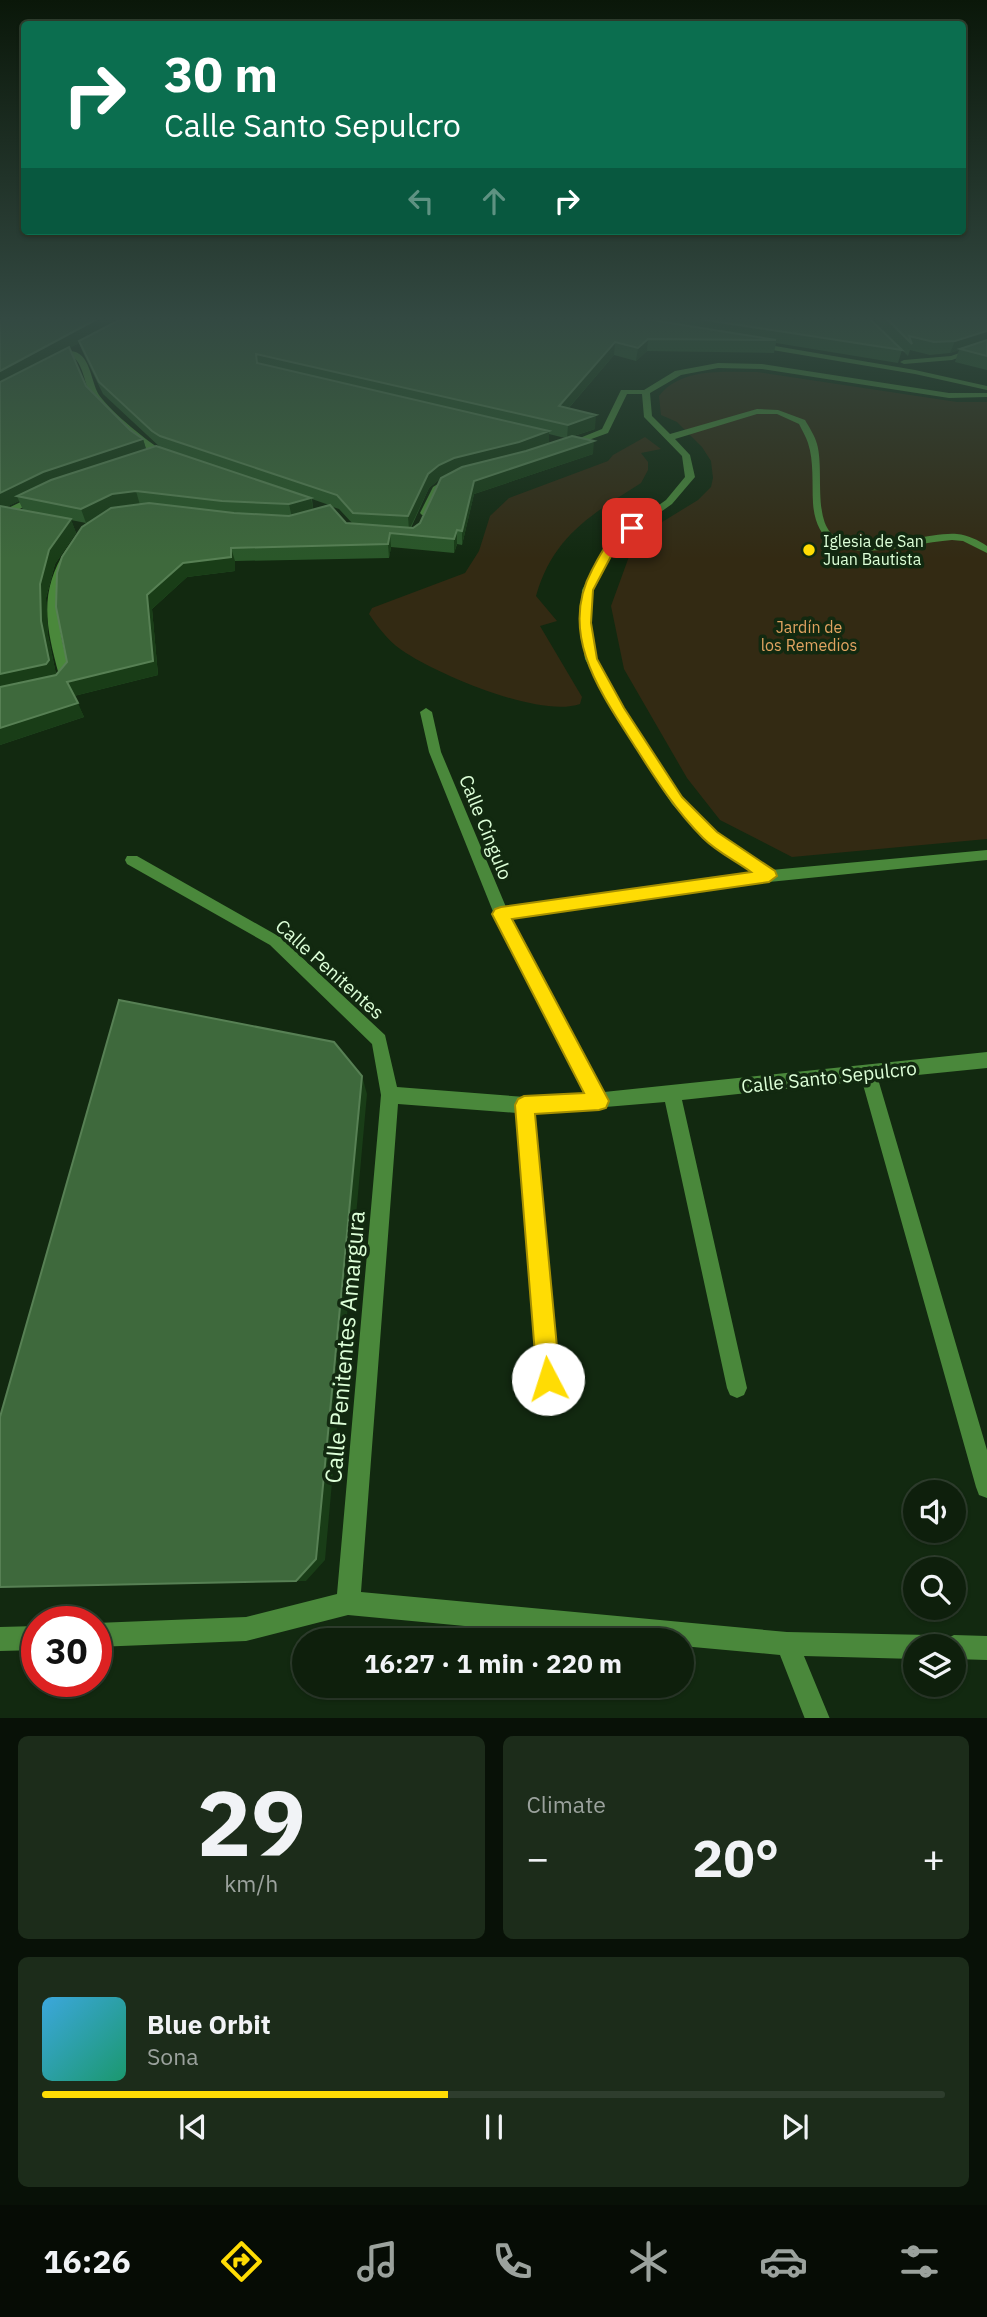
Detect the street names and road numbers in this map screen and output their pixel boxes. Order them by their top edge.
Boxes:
street label: Calle Cíngulo [454,771,518,883]
street label: Calle Penitentes [271,914,389,1024]
street label: Calle Santo Sepulcro [740,1056,918,1098]
street label: Calle Penitentes Amargura [317,1209,371,1485]

